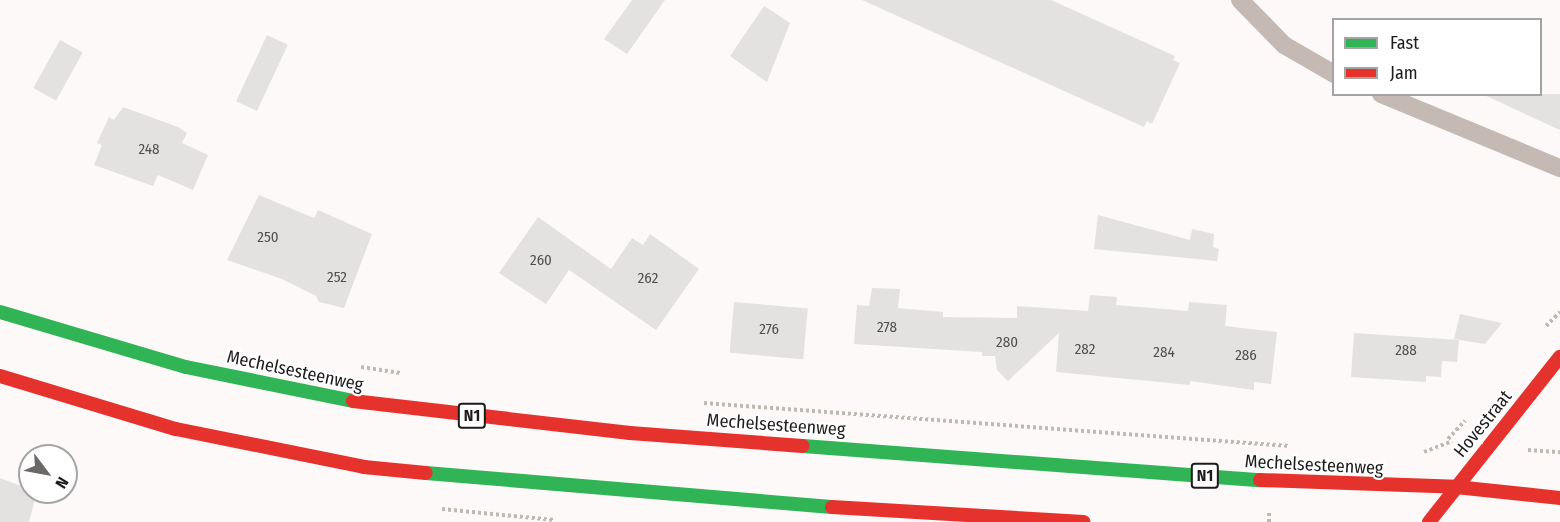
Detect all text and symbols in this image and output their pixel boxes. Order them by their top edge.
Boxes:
legend [1332,18,1542,96]
text: Fast [1390,32,1419,54]
text: Jam [1390,62,1418,84]
house number: 248 [138,141,160,159]
house number: 250 [257,229,279,247]
house number: 260 [530,252,552,270]
house number: 252 [327,269,347,287]
house number: 262 [638,270,658,288]
house number: 278 [877,319,897,337]
house number: 276 [759,321,779,339]
house number: 280 [996,334,1018,352]
house number: 282 [1075,341,1095,359]
house number: 288 [1395,342,1417,360]
house number: 284 [1153,344,1175,362]
street label: Mechelsesteenweg [225,346,365,396]
house number: 286 [1235,347,1257,365]
street label: Hovestraat [1449,386,1517,462]
road number: N1 [457,403,487,429]
street label: Mechelsesteenweg [706,409,846,441]
north arrow [18,444,78,504]
street label: Mechelsesteenweg [1244,451,1384,479]
road number: N1 [1190,463,1220,489]
text: N [51,474,73,492]

